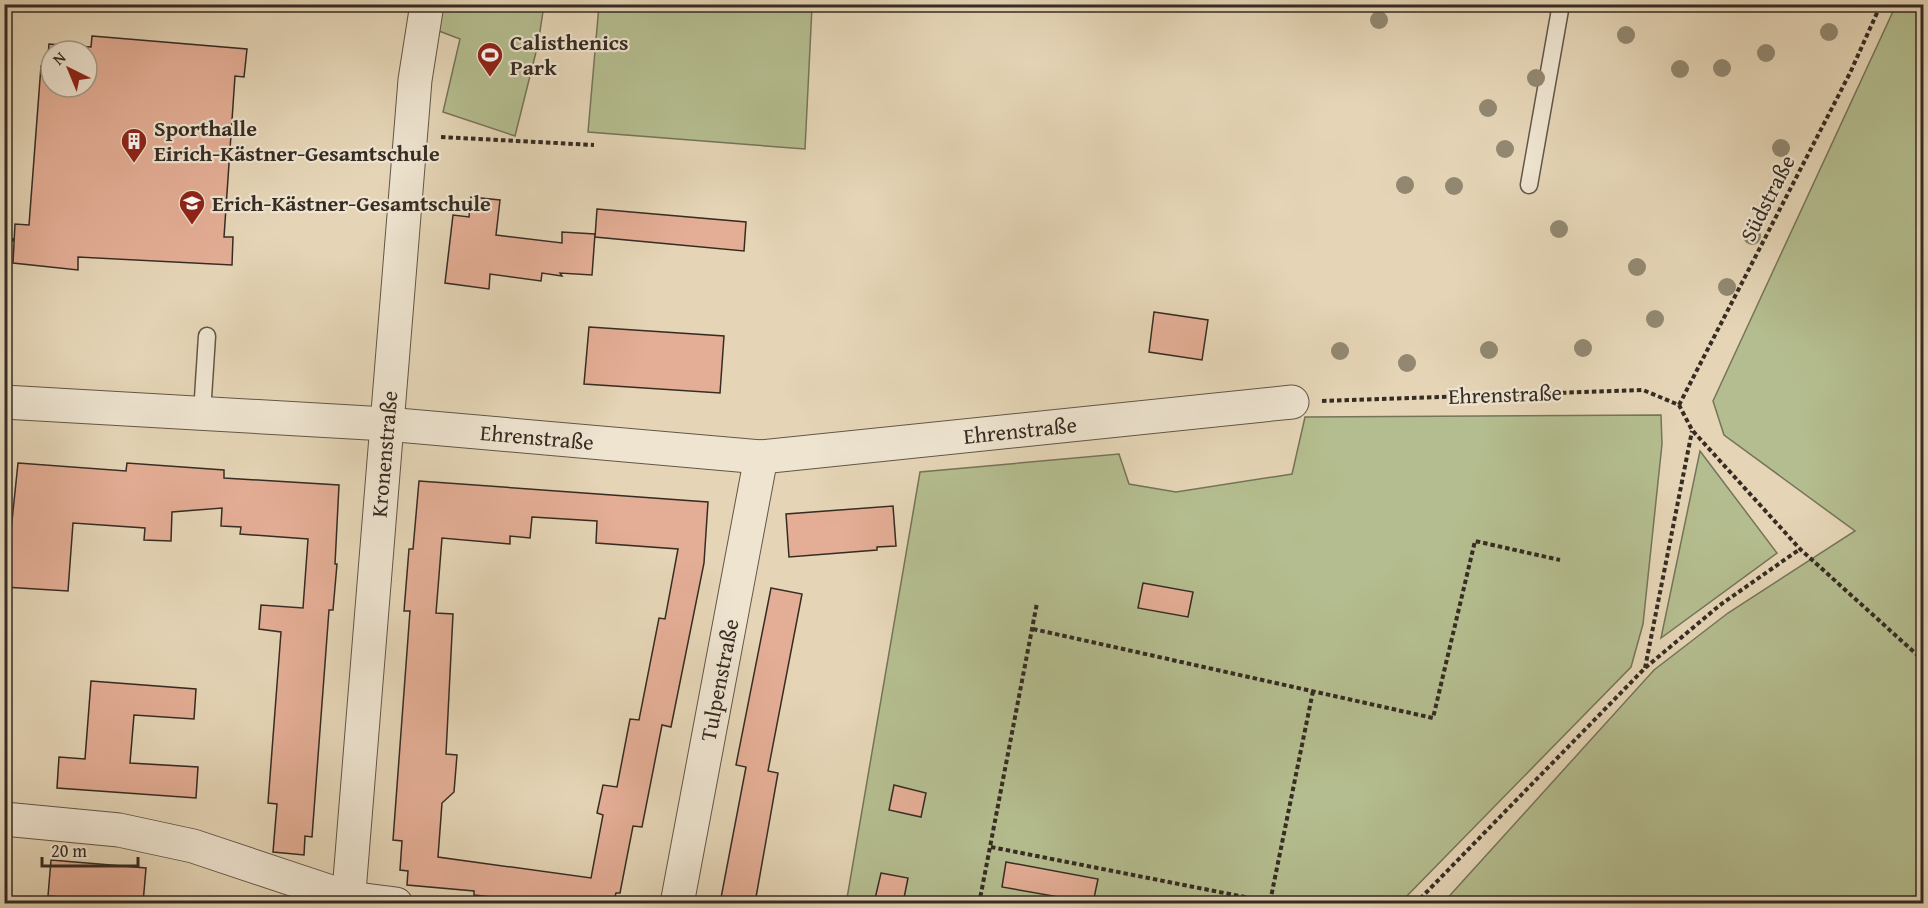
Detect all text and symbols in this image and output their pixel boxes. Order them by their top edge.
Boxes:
place label: Calisthenics Park [510,26,628,83]
north arrow [39,39,99,99]
sports icon: Calisthenics Park [475,40,505,78]
text: N [47,45,71,70]
place label: Sporthalle Eirich-Kästner-Gesamtschule [154,112,440,169]
building icon: Sporthalle Eirich-Kästner-Gesamtschule [119,126,149,164]
street label: Südstraße [1732,149,1802,247]
place label: Erich-Kästner-Gesamtschule [212,187,491,219]
school or university icon: Erich-Kästner-Gesamtschule [177,188,207,226]
street label: Ehrenstraße [1448,376,1562,412]
street label: Kronenstraße [363,389,405,519]
street label: Ehrenstraße [962,408,1078,452]
street label: Ehrenstraße [479,416,595,458]
street label: Tulpenstraße [691,616,747,744]
scale bar [42,830,138,868]
text: 20 m [51,837,87,864]

